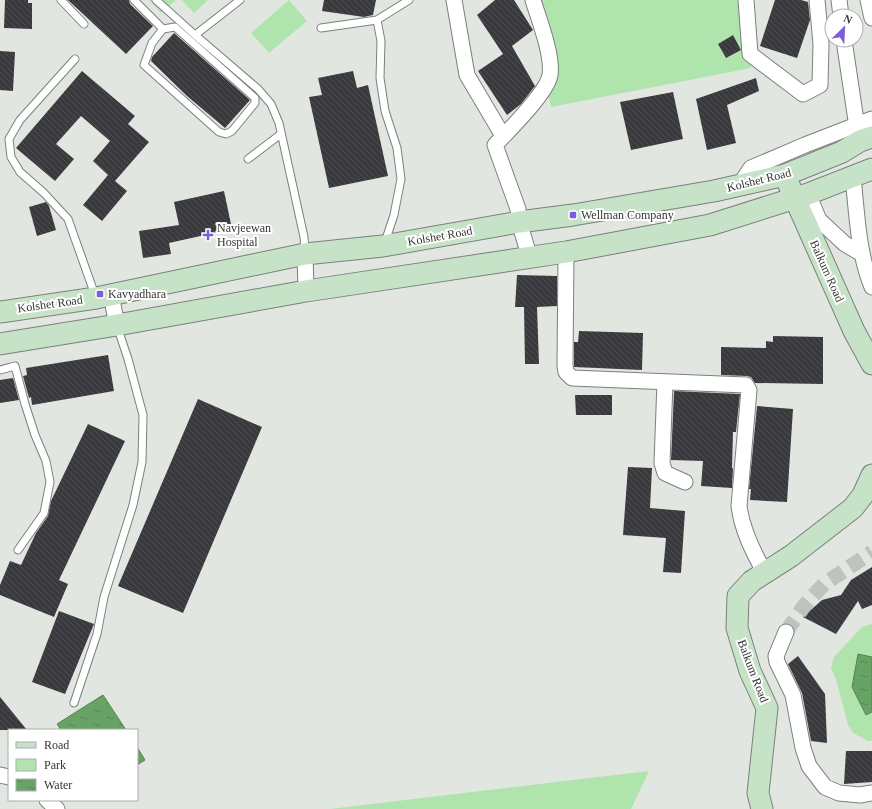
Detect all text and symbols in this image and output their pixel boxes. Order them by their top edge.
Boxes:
north arrow [824,8,864,48]
text: N [842,12,854,26]
street label: Kolshet Road [725,165,793,195]
place label: Wellman Company [581,208,674,222]
marker: Wellman Company [568,210,578,220]
place label: Navjeewan Hospital [217,221,271,249]
street label: Kolshet Road [406,223,474,249]
marker: Navjeewan Hospital [202,229,214,241]
street label: Balkum Road [807,238,847,304]
place label: Kavyadhara [108,287,167,301]
marker: Kavyadhara [95,289,105,299]
street label: Kolshet Road [17,292,83,316]
street label: Balkum Road [735,638,771,704]
legend [8,729,138,801]
text: Road [44,738,69,752]
text: Park [44,758,66,772]
text: Water [44,778,72,792]

